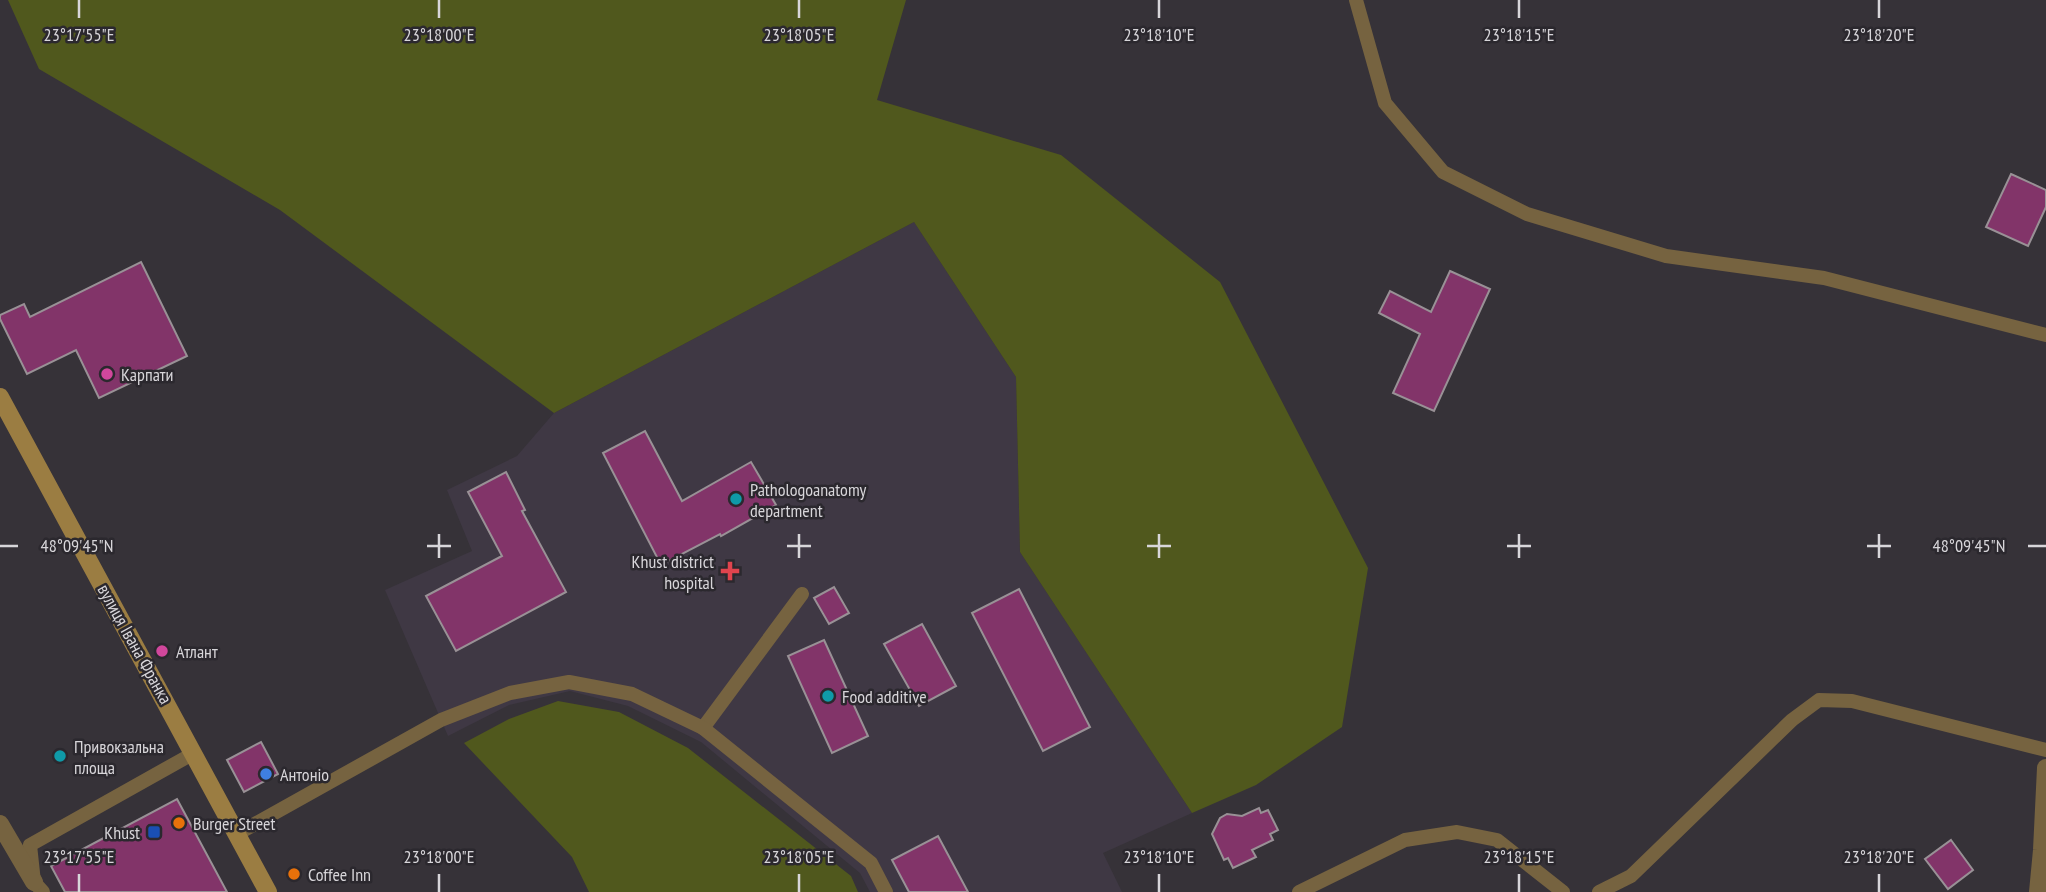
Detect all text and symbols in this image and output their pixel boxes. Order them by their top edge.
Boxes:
text: 23°17'55"E [44,23,114,46]
text: 23°18'00"E [404,23,474,46]
text: 23°18'05"E [764,23,834,46]
text: 23°18'10"E [1124,23,1194,46]
text: 23°18'15"E [1484,23,1554,46]
text: 23°18'20"E [1844,23,1914,46]
place label: Карпати [121,363,174,386]
marker: Карпати [99,366,115,382]
place label: Pathologoanatomy department [750,478,867,522]
marker: Pathologoanatomy department [728,491,744,507]
text: 48°09'45"N [41,534,113,557]
text: 48°09'45"N [1933,534,2005,557]
place label: Khust district hospital [632,550,715,594]
marker: Khust district hospital [720,561,740,581]
street label: вулиця Івана Франка [93,580,177,708]
place label: Атлант [176,640,218,663]
marker: Атлант [154,643,170,659]
place label: Food additive [842,685,927,708]
marker: Food additive [820,688,836,704]
place label: Привокзальна площа [74,735,164,779]
marker: Привокзальна площа [52,748,68,764]
place label: Антоніо [280,763,329,786]
marker: Антоніо [258,766,274,782]
place label: Burger Street [193,812,275,835]
marker: Burger Street [171,815,187,831]
place label: Khust [104,821,140,844]
marker: Khust [146,824,162,840]
text: 23°17'55"E [44,845,114,868]
text: 23°18'00"E [404,845,474,868]
text: 23°18'05"E [764,845,834,868]
text: 23°18'10"E [1124,845,1194,868]
text: 23°18'15"E [1484,845,1554,868]
text: 23°18'20"E [1844,845,1914,868]
place label: Coffee Inn [308,863,371,886]
marker: Coffee Inn [286,866,302,882]

